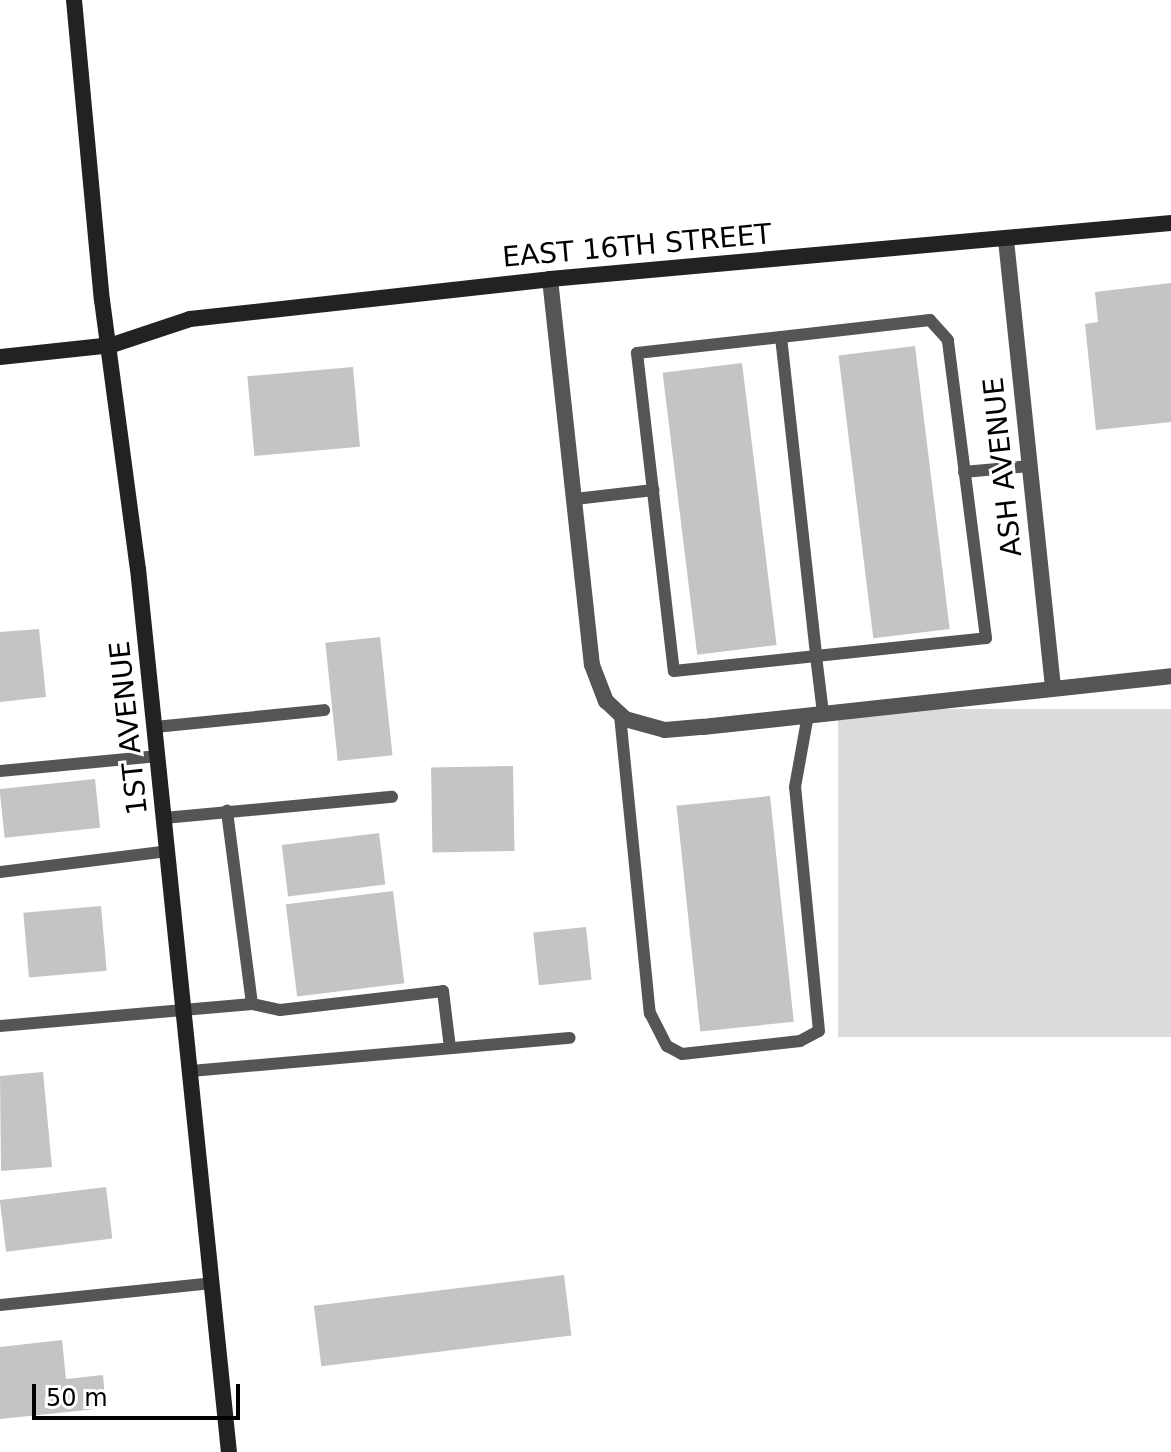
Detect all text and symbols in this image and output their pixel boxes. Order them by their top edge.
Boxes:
street label: EAST 16TH STREET [501,217,773,275]
street label: ASH AVENUE [977,376,1029,558]
street label: 1ST AVENUE [103,639,155,817]
scale bar [36,1368,244,1418]
text: 50 m [46,1384,108,1412]

